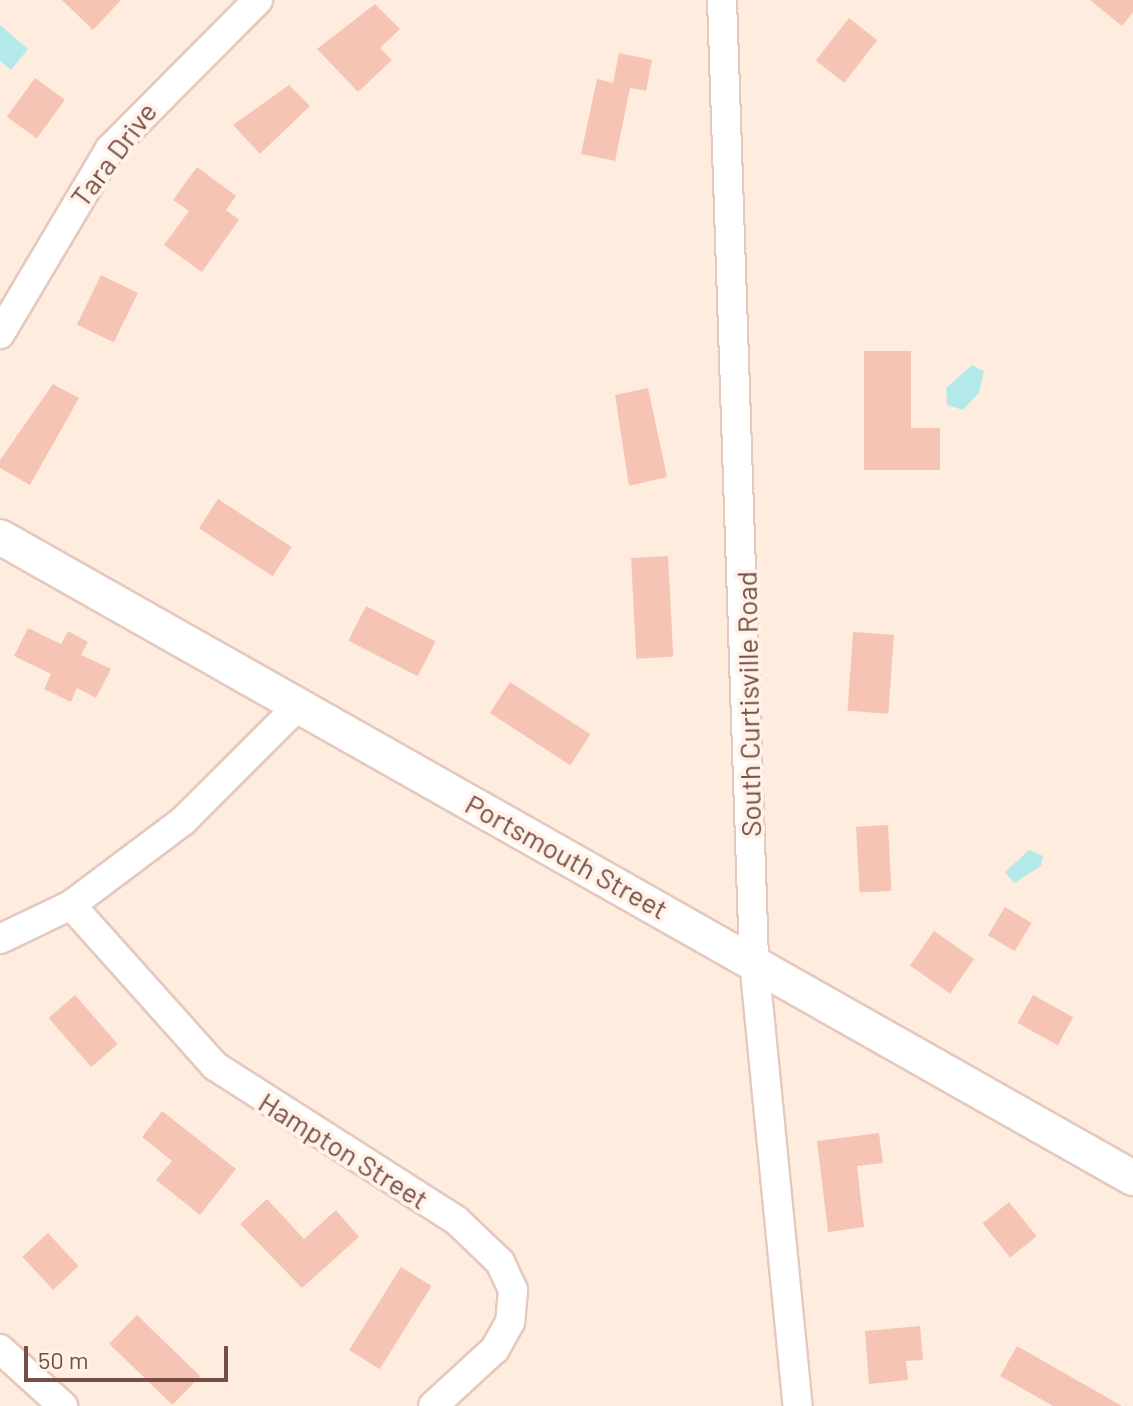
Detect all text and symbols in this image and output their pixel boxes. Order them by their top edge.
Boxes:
street label: Tara Drive [63,95,163,213]
street label: South Curtisville Road [729,571,767,837]
street label: Portsmouth Street [460,786,674,926]
street label: Hampton Street [253,1085,435,1215]
scale bar [28,1330,232,1380]
text: 50 m [38,1345,89,1374]

